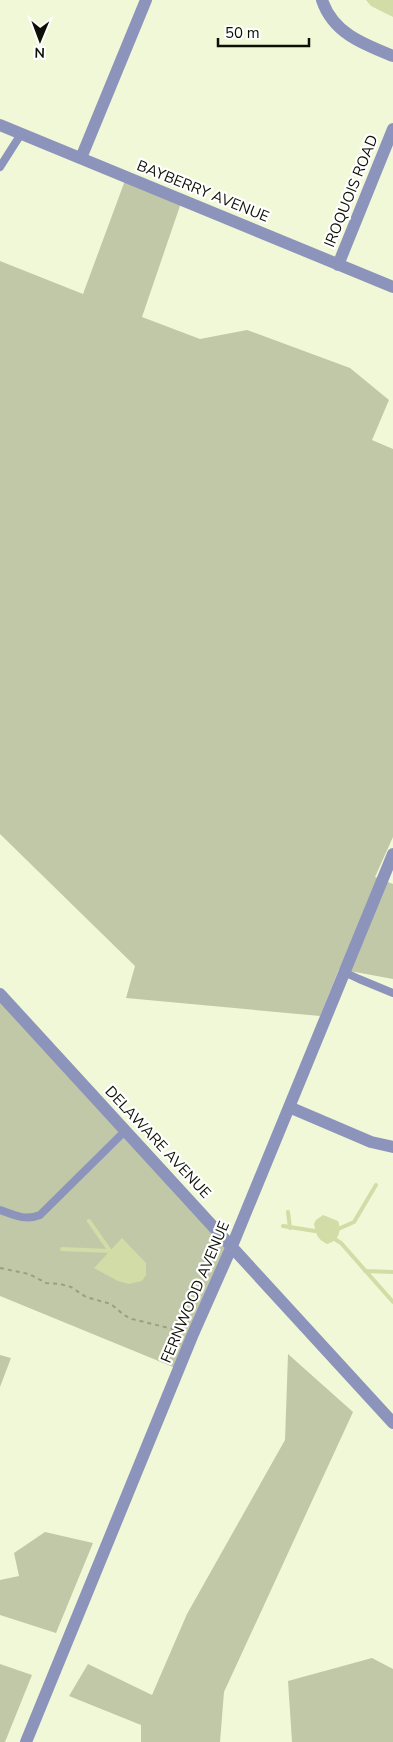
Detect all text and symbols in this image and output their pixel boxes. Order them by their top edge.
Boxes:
north arrow [15,15,65,65]
scale bar [218,15,309,47]
text: 50 m [225,23,260,43]
text: N [34,43,45,62]
street label: IROQUOIS ROAD [319,132,383,250]
street label: BAYBERRY AVENUE [134,155,272,227]
street label: DELAWARE AVENUE [101,1081,215,1203]
street label: FERNWOOD AVENUE [156,1218,234,1366]

